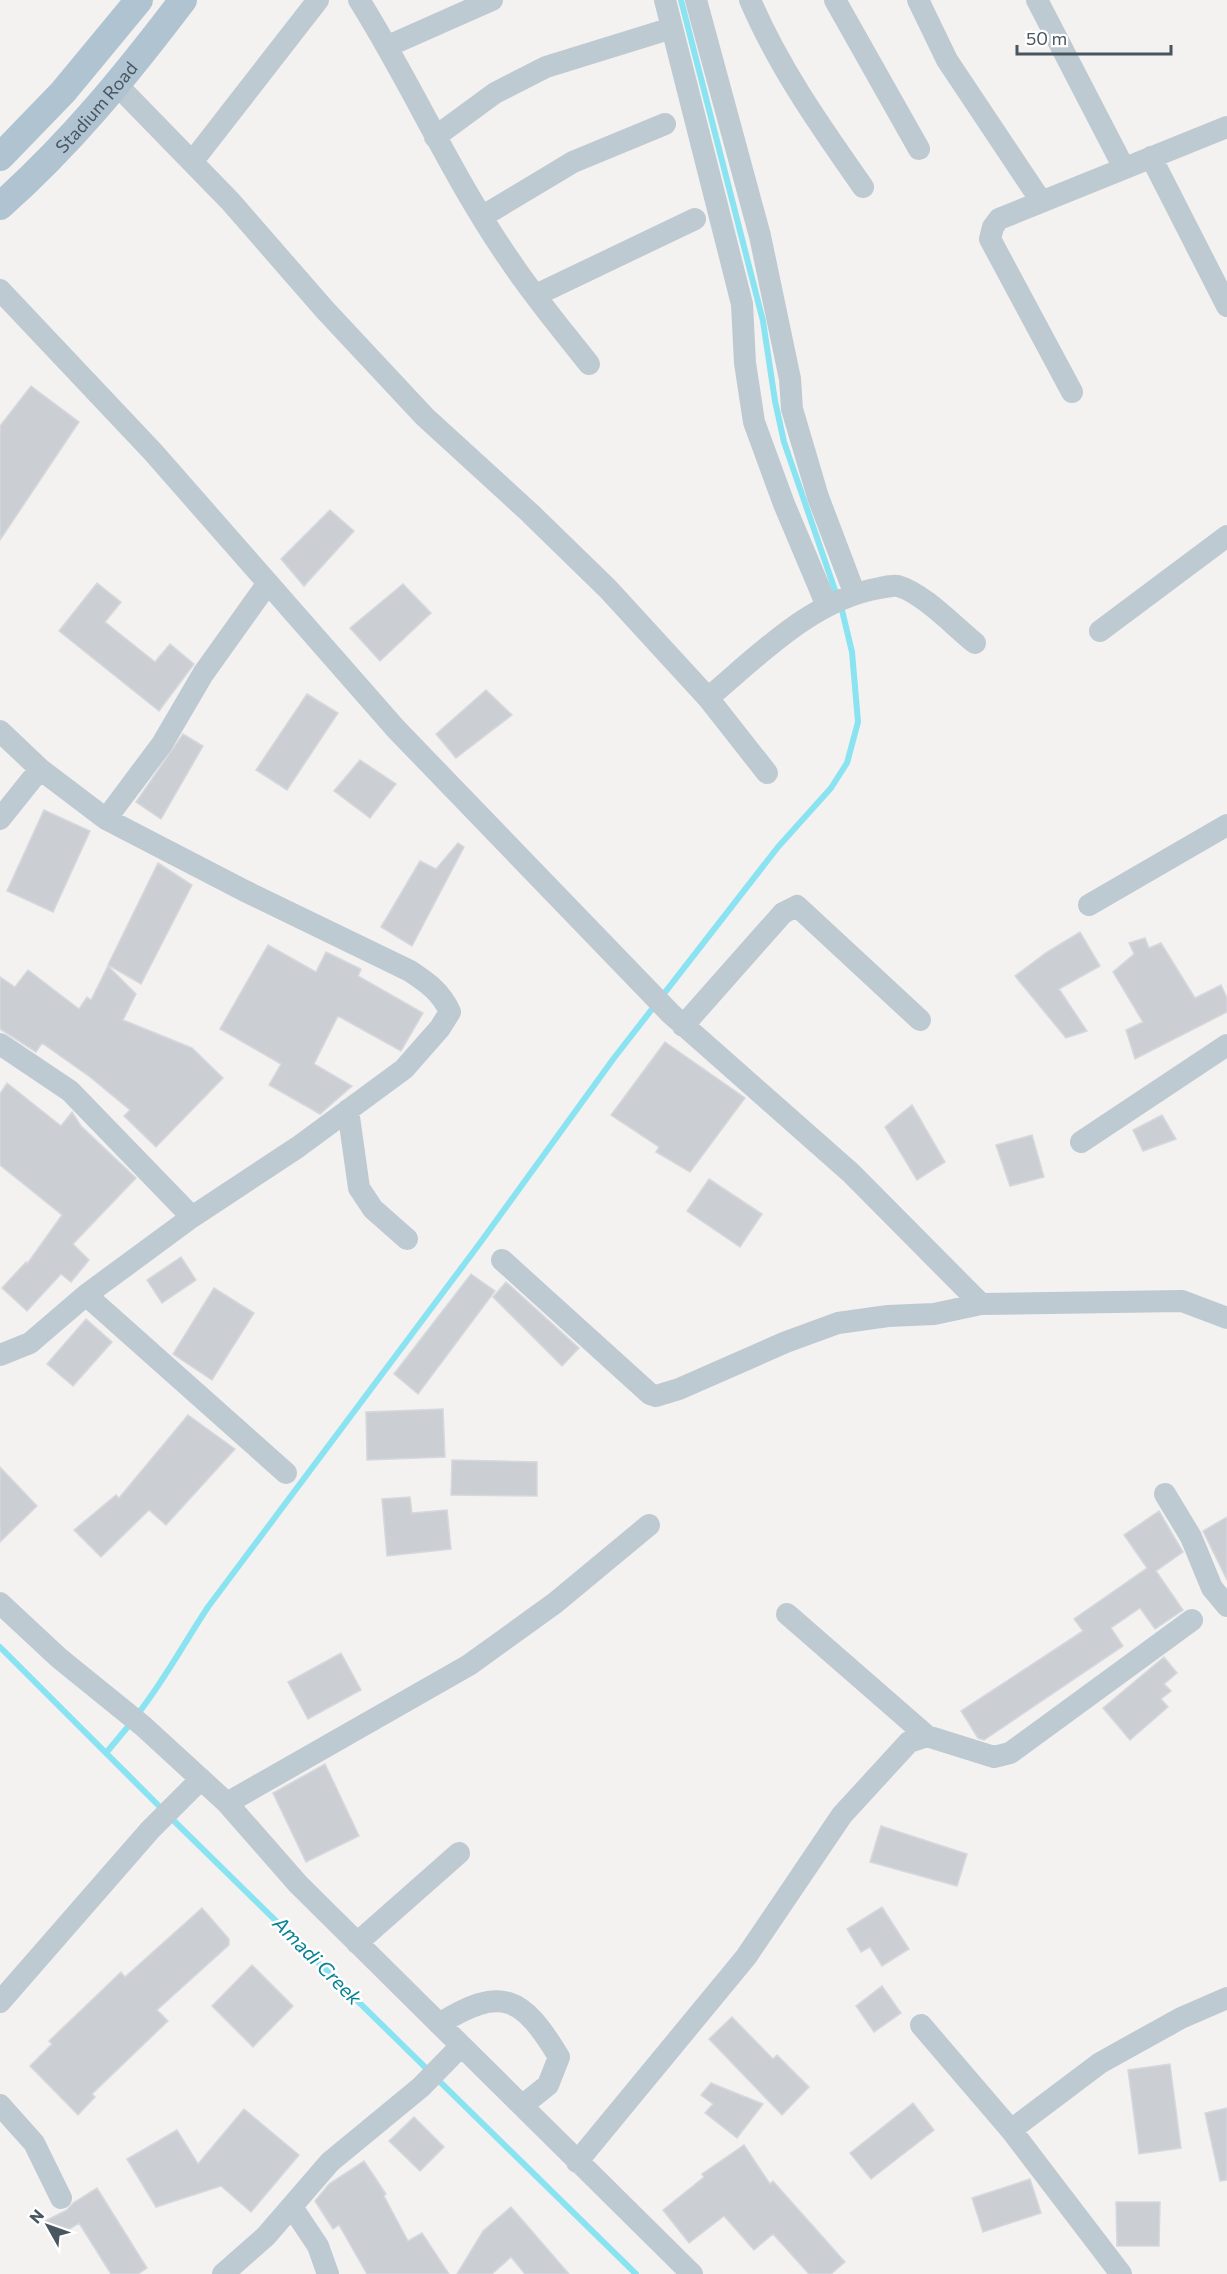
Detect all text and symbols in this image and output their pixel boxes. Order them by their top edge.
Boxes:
scale bar [1017,18,1172,56]
text: 50 m [1026,27,1067,49]
street label: Stadium Road [50,57,142,157]
water label: Amadi Creek [268,1910,368,2010]
north arrow [18,2196,78,2256]
text: N [25,2205,47,2227]

